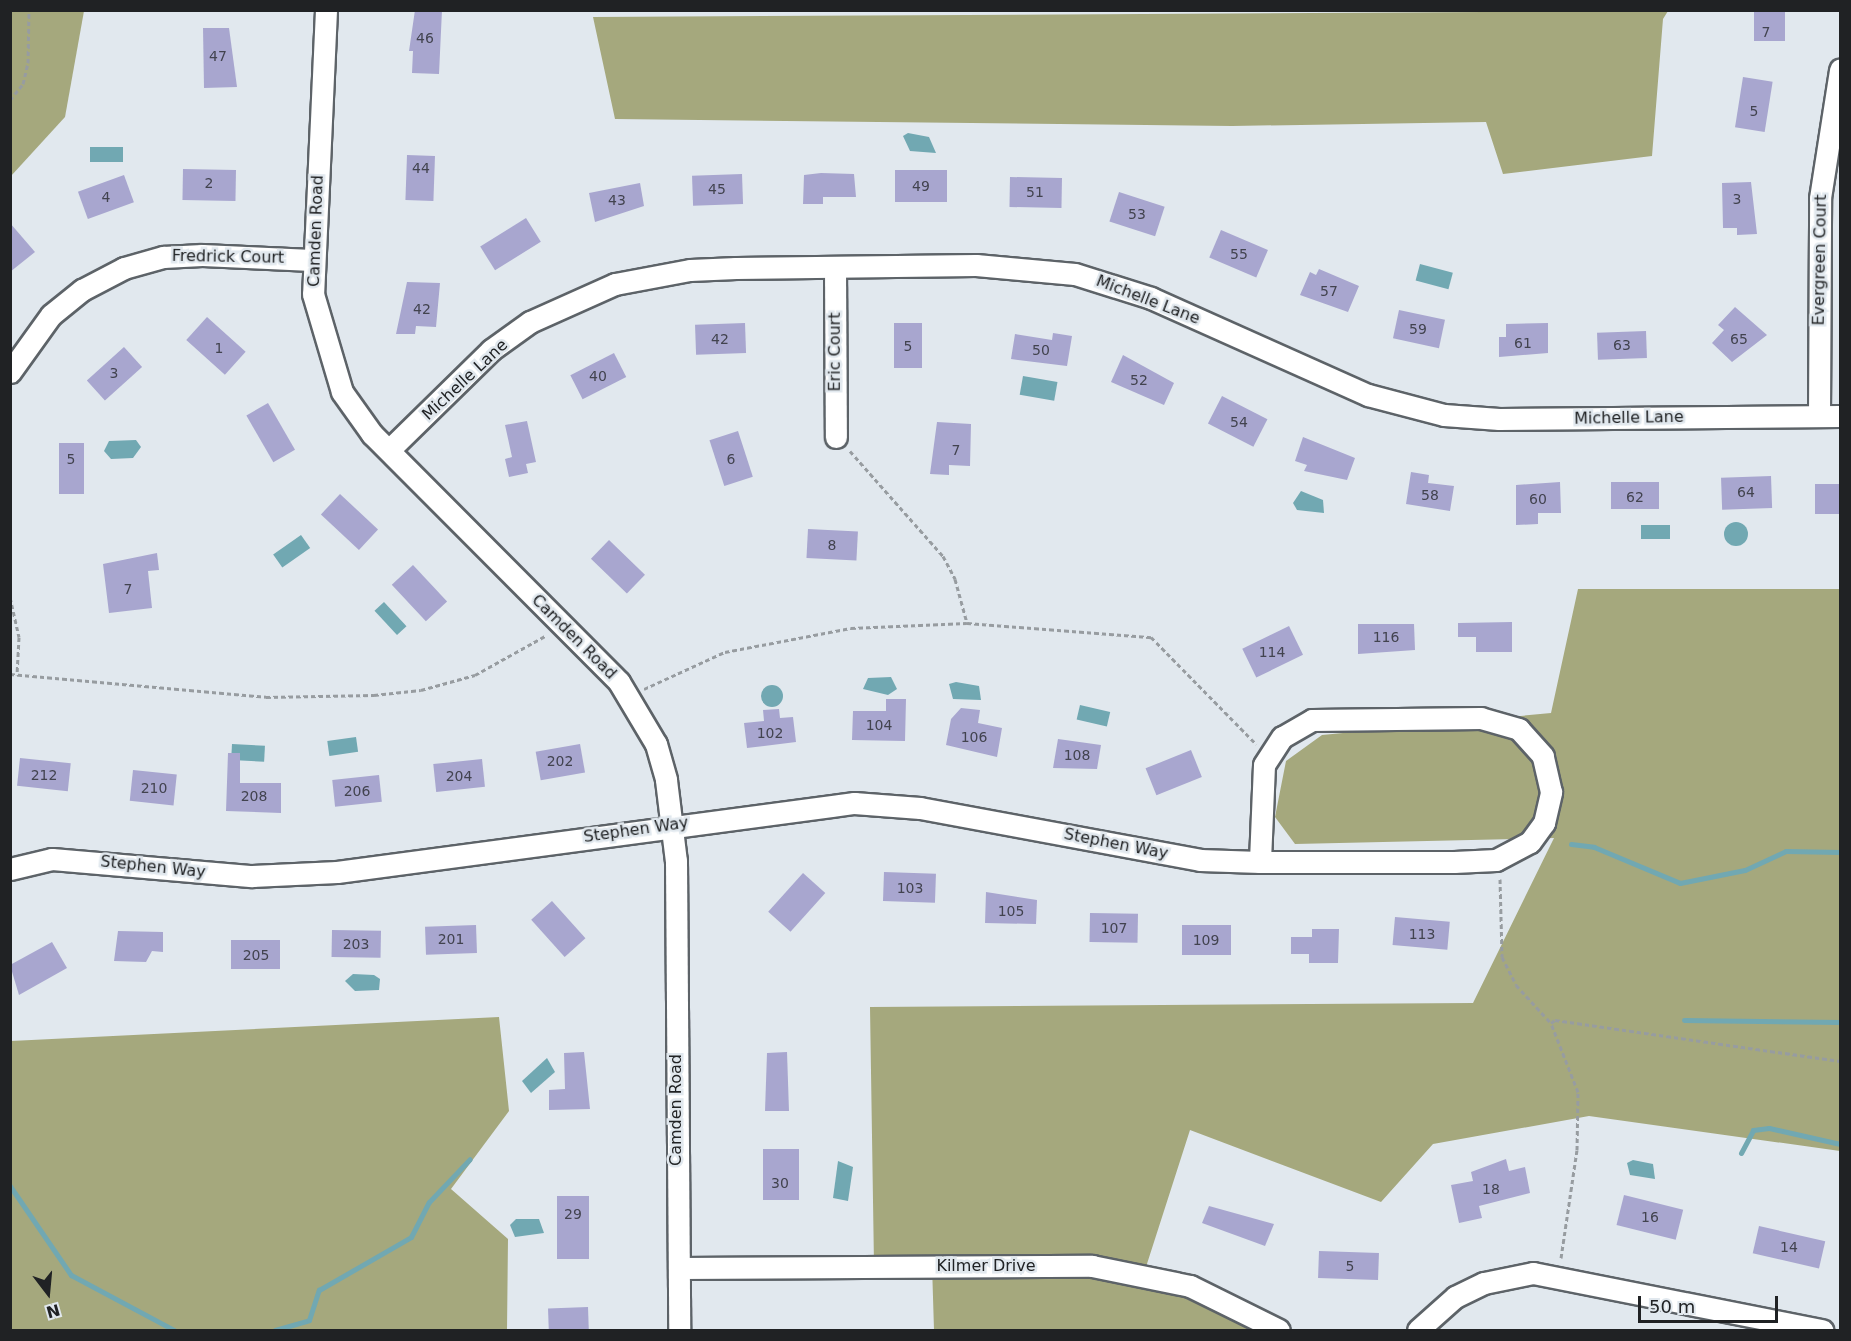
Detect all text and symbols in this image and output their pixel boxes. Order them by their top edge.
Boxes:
house number: 7 [1762,24,1770,40]
house number: 46 [416,30,434,46]
house number: 47 [209,48,227,64]
house number: 5 [1750,103,1758,119]
house number: 44 [412,160,430,176]
house number: 2 [205,175,213,191]
street label: Camden Road [304,175,328,287]
house number: 49 [912,178,930,194]
house number: 45 [708,181,726,197]
house number: 51 [1026,184,1044,200]
house number: 4 [102,189,110,205]
house number: 3 [1733,191,1741,207]
house number: 43 [608,192,626,208]
street label: Evergreen Court [1809,194,1831,326]
house number: 53 [1128,206,1146,222]
street label: Fredrick Court [172,246,284,268]
house number: 55 [1230,246,1248,262]
street label: Michelle Lane [1093,271,1203,329]
house number: 57 [1320,283,1338,299]
house number: 42 [413,301,431,317]
street label: Eric Court [825,313,845,391]
house number: 59 [1409,321,1427,337]
house number: 42 [711,331,729,347]
house number: 65 [1730,331,1748,347]
house number: 61 [1514,335,1532,351]
street label: Michelle Lane [418,336,512,424]
house number: 63 [1613,337,1631,353]
house number: 5 [904,338,912,354]
house number: 1 [215,340,223,356]
house number: 50 [1032,342,1050,358]
house number: 3 [110,365,118,381]
house number: 40 [589,368,607,384]
house number: 52 [1130,372,1148,388]
street label: Michelle Lane [1574,407,1684,429]
house number: 54 [1230,414,1248,430]
house number: 7 [952,442,960,458]
house number: 5 [67,451,75,467]
house number: 6 [727,451,735,467]
house number: 64 [1737,484,1755,500]
house number: 58 [1421,487,1439,503]
house number: 62 [1626,489,1644,505]
house number: 60 [1529,491,1547,507]
house number: 8 [828,537,836,553]
house number: 7 [124,581,132,597]
street label: Camden Road [528,591,620,683]
house number: 116 [1373,629,1399,645]
house number: 114 [1259,644,1285,660]
house number: 104 [866,717,892,733]
house number: 102 [757,725,783,741]
house number: 106 [961,729,987,745]
house number: 108 [1064,747,1090,763]
house number: 202 [547,753,573,769]
house number: 212 [31,767,57,783]
house number: 204 [446,768,472,784]
house number: 210 [141,780,167,796]
house number: 206 [344,783,370,799]
house number: 208 [241,788,267,804]
street label: Stephen Way [582,813,690,847]
street label: Stephen Way [1062,824,1170,864]
street label: Stephen Way [99,852,207,882]
house number: 103 [897,880,923,896]
house number: 105 [998,903,1024,919]
house number: 107 [1101,920,1127,936]
house number: 113 [1409,926,1435,942]
house number: 201 [438,931,464,947]
house number: 109 [1193,932,1219,948]
house number: 203 [343,936,369,952]
house number: 205 [243,947,269,963]
street label: Camden Road [666,1054,686,1166]
house number: 30 [771,1175,789,1191]
house number: 18 [1482,1181,1500,1197]
house number: 29 [564,1206,582,1222]
house number: 16 [1641,1209,1659,1225]
house number: 14 [1780,1239,1798,1255]
street label: Kilmer Drive [936,1256,1036,1276]
house number: 5 [1346,1258,1354,1274]
north arrow [18,1263,78,1323]
scale bar [1641,1284,1780,1322]
text: 50 m [1649,1296,1695,1317]
text: N [44,1300,62,1322]

